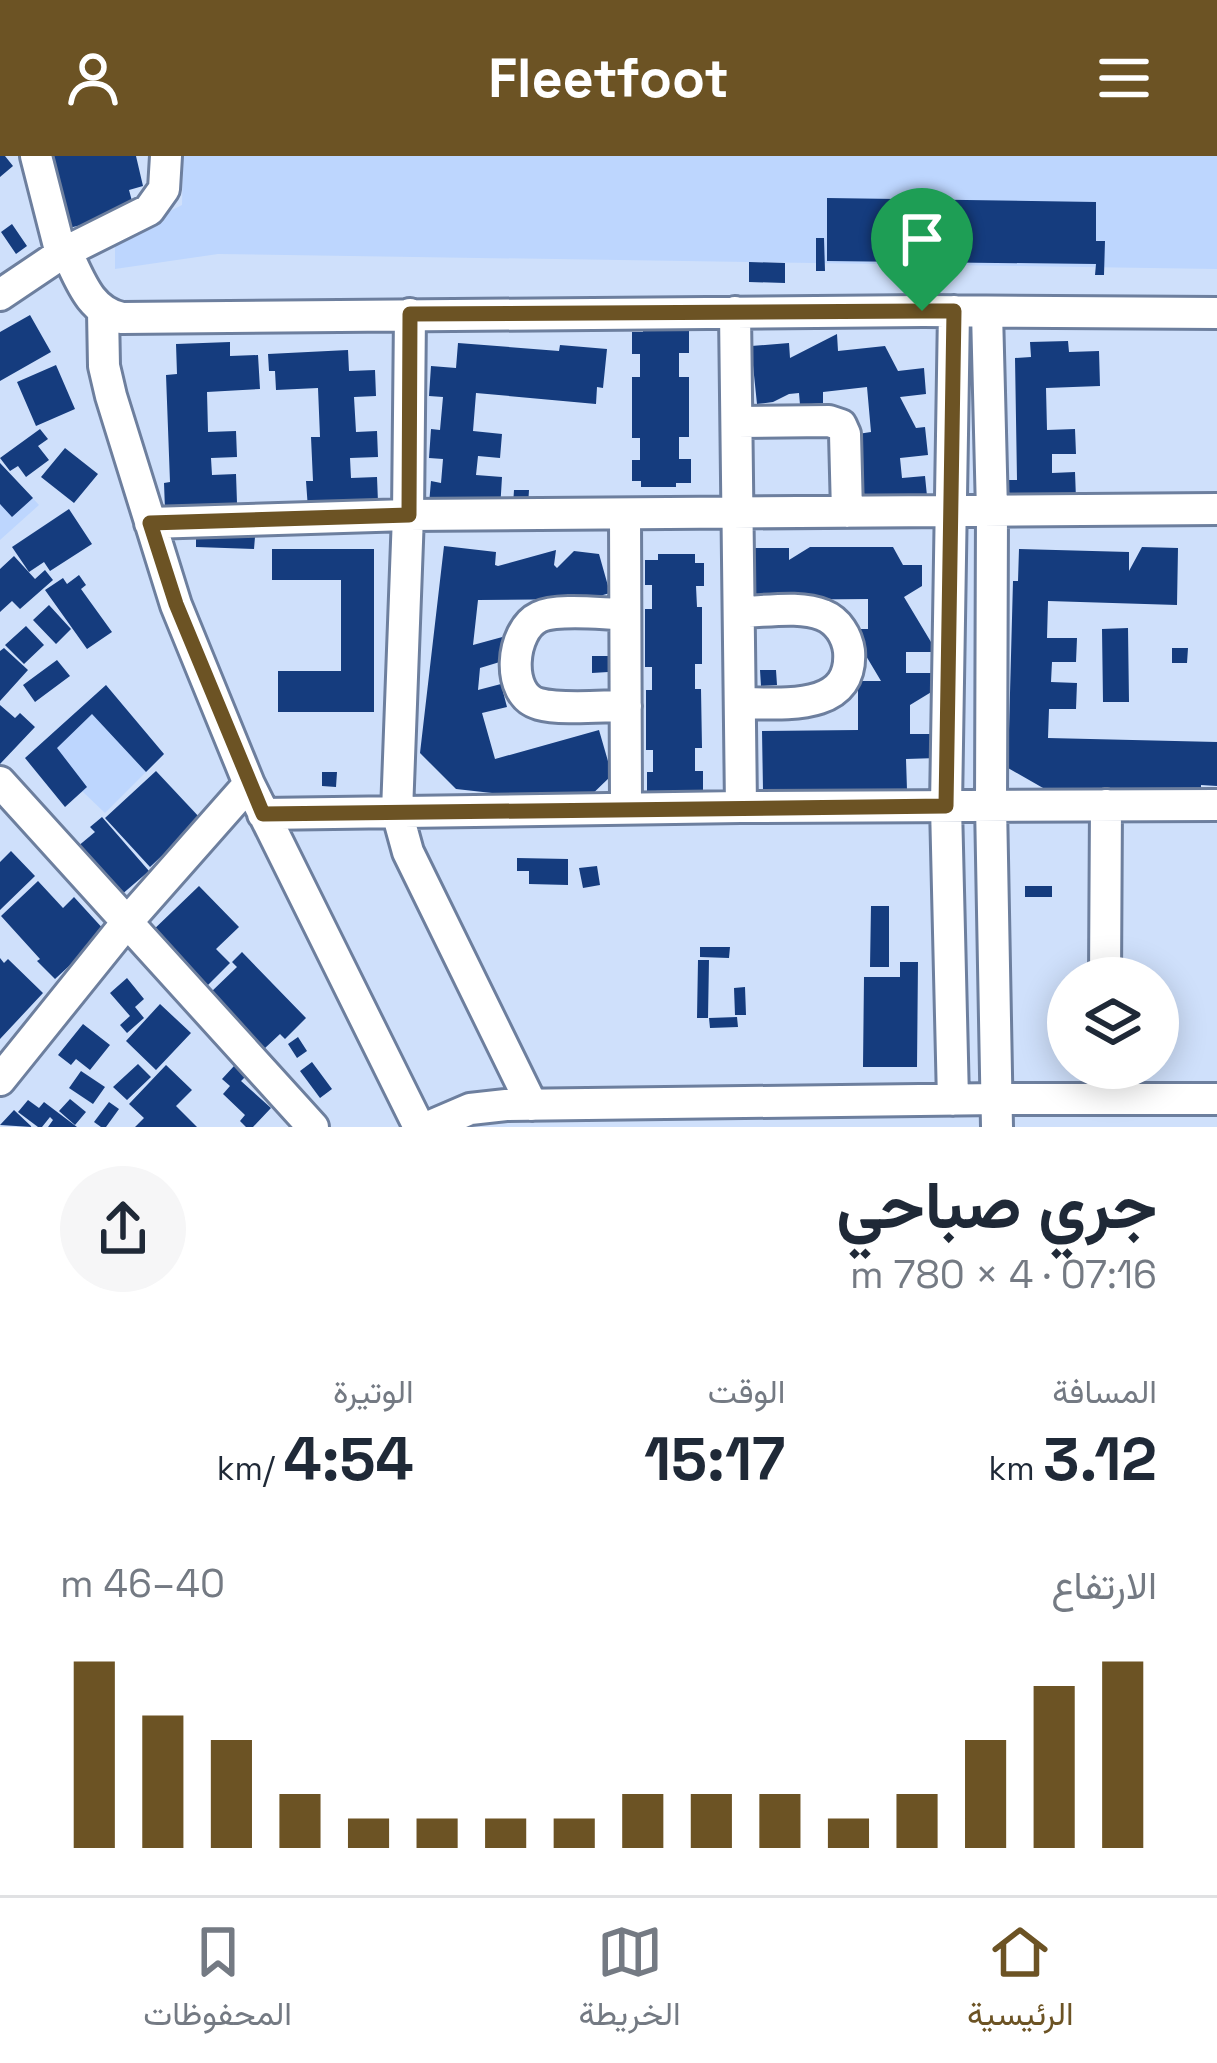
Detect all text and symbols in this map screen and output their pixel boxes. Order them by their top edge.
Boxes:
text: Fleetfoot [488,44,729,113]
icon: person [60,45,126,111]
icon: menu [1091,45,1157,111]
pin [871,188,973,311]
icon: arrive [889,206,955,272]
map controls [1047,957,1179,1089]
button: layers [1047,957,1179,1089]
text: جري صباحي [836,1163,1157,1247]
button: share [60,1166,186,1292]
text: 07:16 · 4 × 780 m [850,1250,1157,1299]
text: الوتيرة [333,1371,414,1413]
text: الوقت [708,1371,785,1413]
text: المسافة [1052,1371,1157,1413]
text: 4:54 [283,1421,414,1498]
text: 15:17 [644,1421,785,1498]
text: 3.12 [1043,1421,1157,1498]
text: /km [217,1448,283,1490]
text: km [988,1448,1043,1490]
text: 40–46 m [60,1559,225,1608]
text: الارتفاع [1051,1561,1157,1610]
tab: المحفوظات [143,1919,292,2043]
tab: الخريطة [578,1919,681,2043]
tab: الرئيسية [967,1919,1074,2043]

